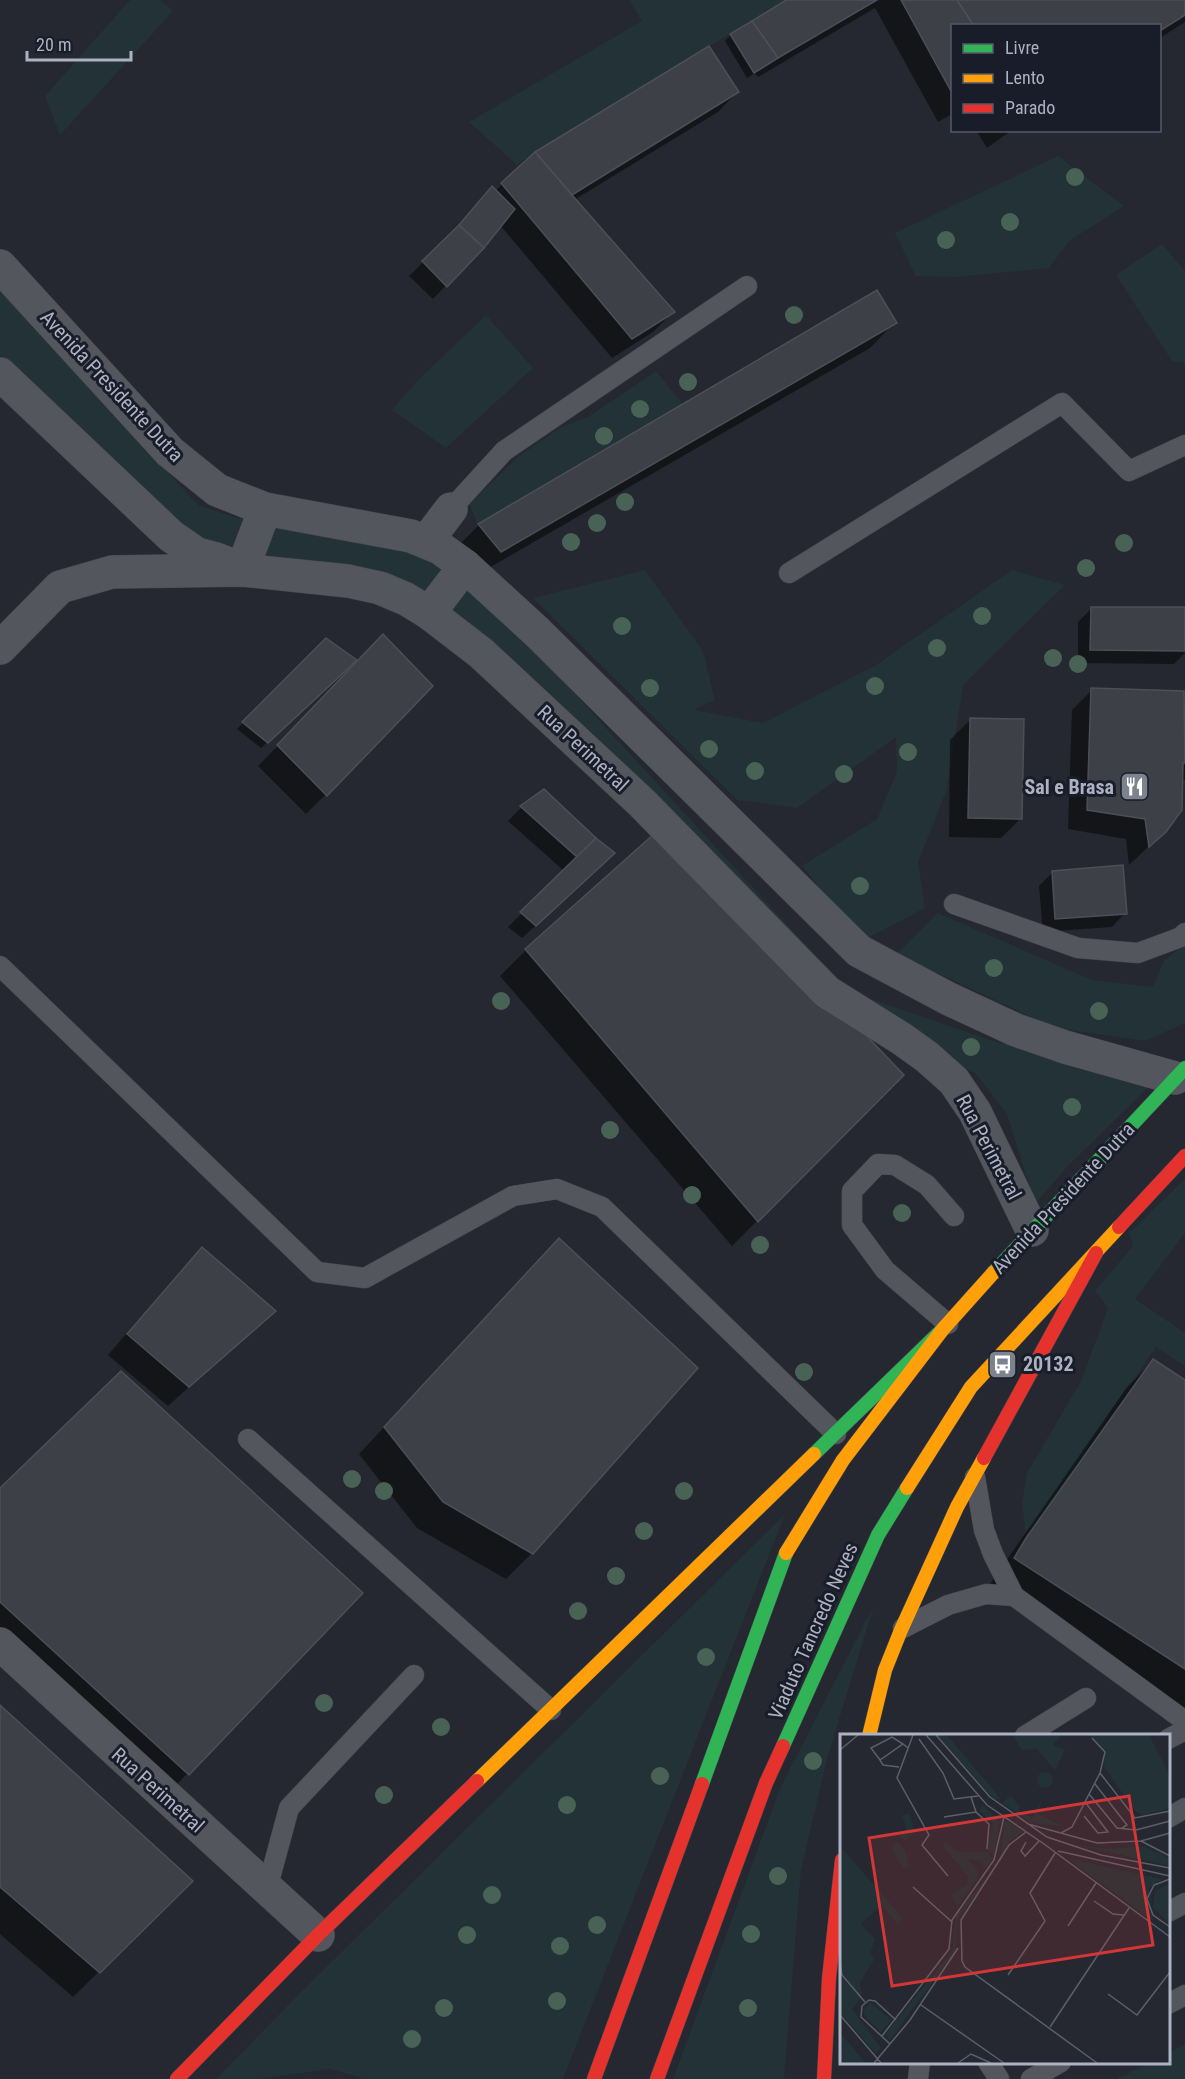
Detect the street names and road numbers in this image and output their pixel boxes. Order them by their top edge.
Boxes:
street label: Avenida Presidente Dutra [36,305,188,467]
street label: Rua Perimetral [533,700,633,796]
street label: Rua Perimetral [951,1090,1027,1204]
street label: Avenida Presidente Dutra [987,1117,1139,1279]
street label: Viaduto Tancredo Neves [763,1539,863,1723]
street label: Rua Perimetral [107,1742,209,1838]

